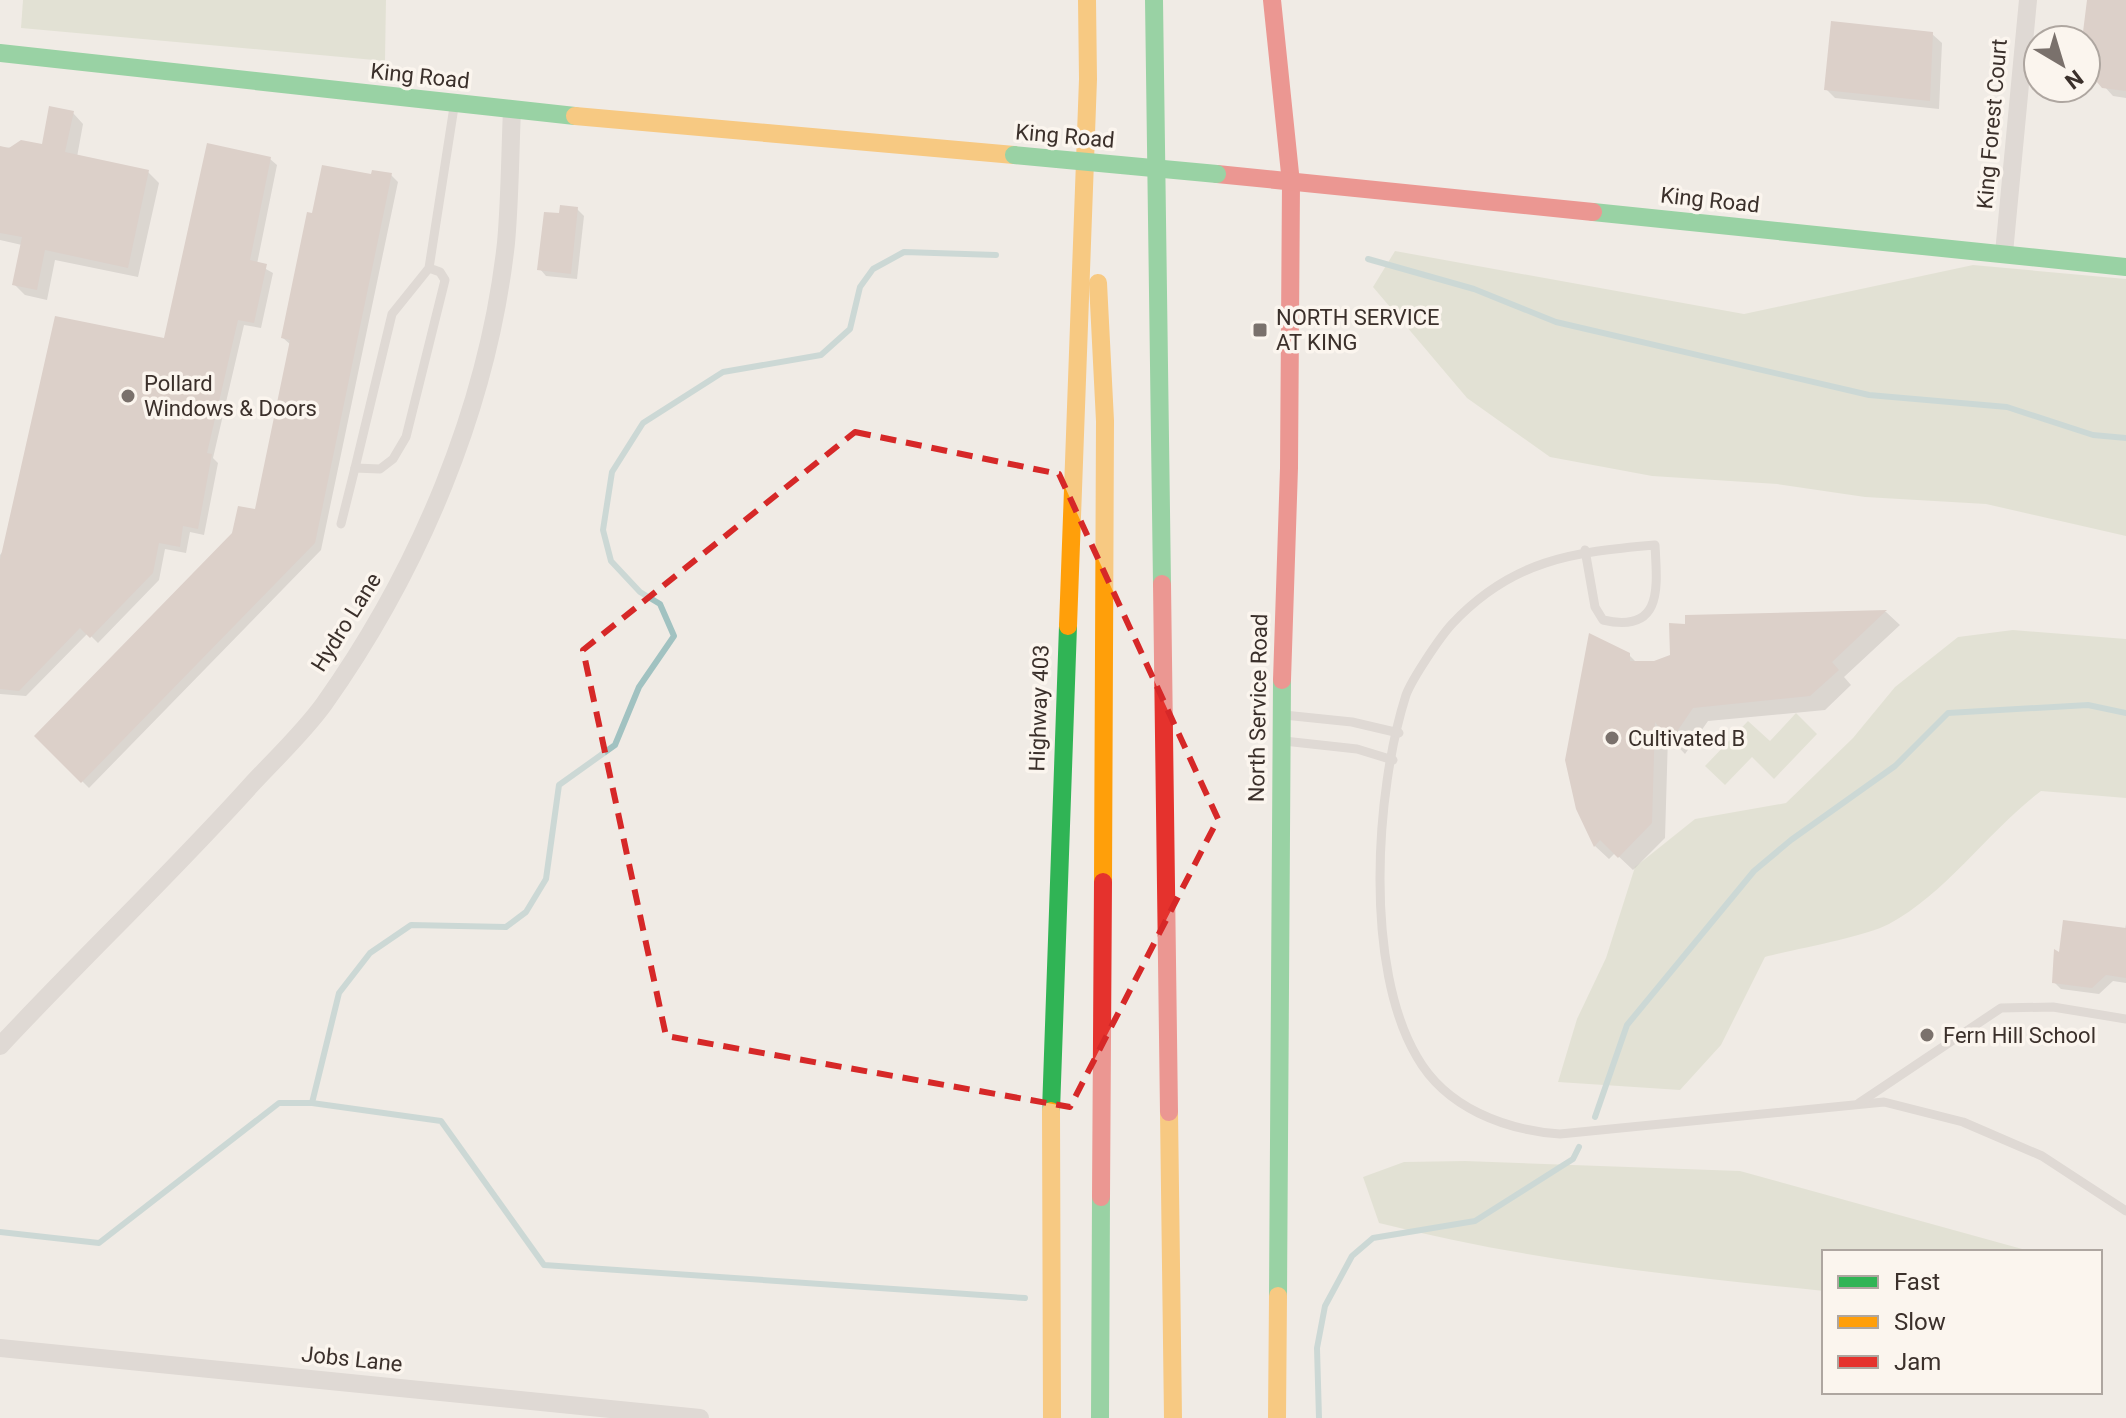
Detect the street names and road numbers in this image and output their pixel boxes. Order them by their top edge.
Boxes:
street label: King Forest Court [1972,38,2012,210]
street label: King Road [369,58,471,94]
street label: King Road [1014,119,1116,153]
street label: King Road [1659,182,1761,218]
street label: Hydro Lane [306,568,386,676]
street label: North Service Road [1244,614,1272,802]
street label: Highway 403 [1024,644,1054,772]
street label: Jobs Lane [300,1341,404,1377]

